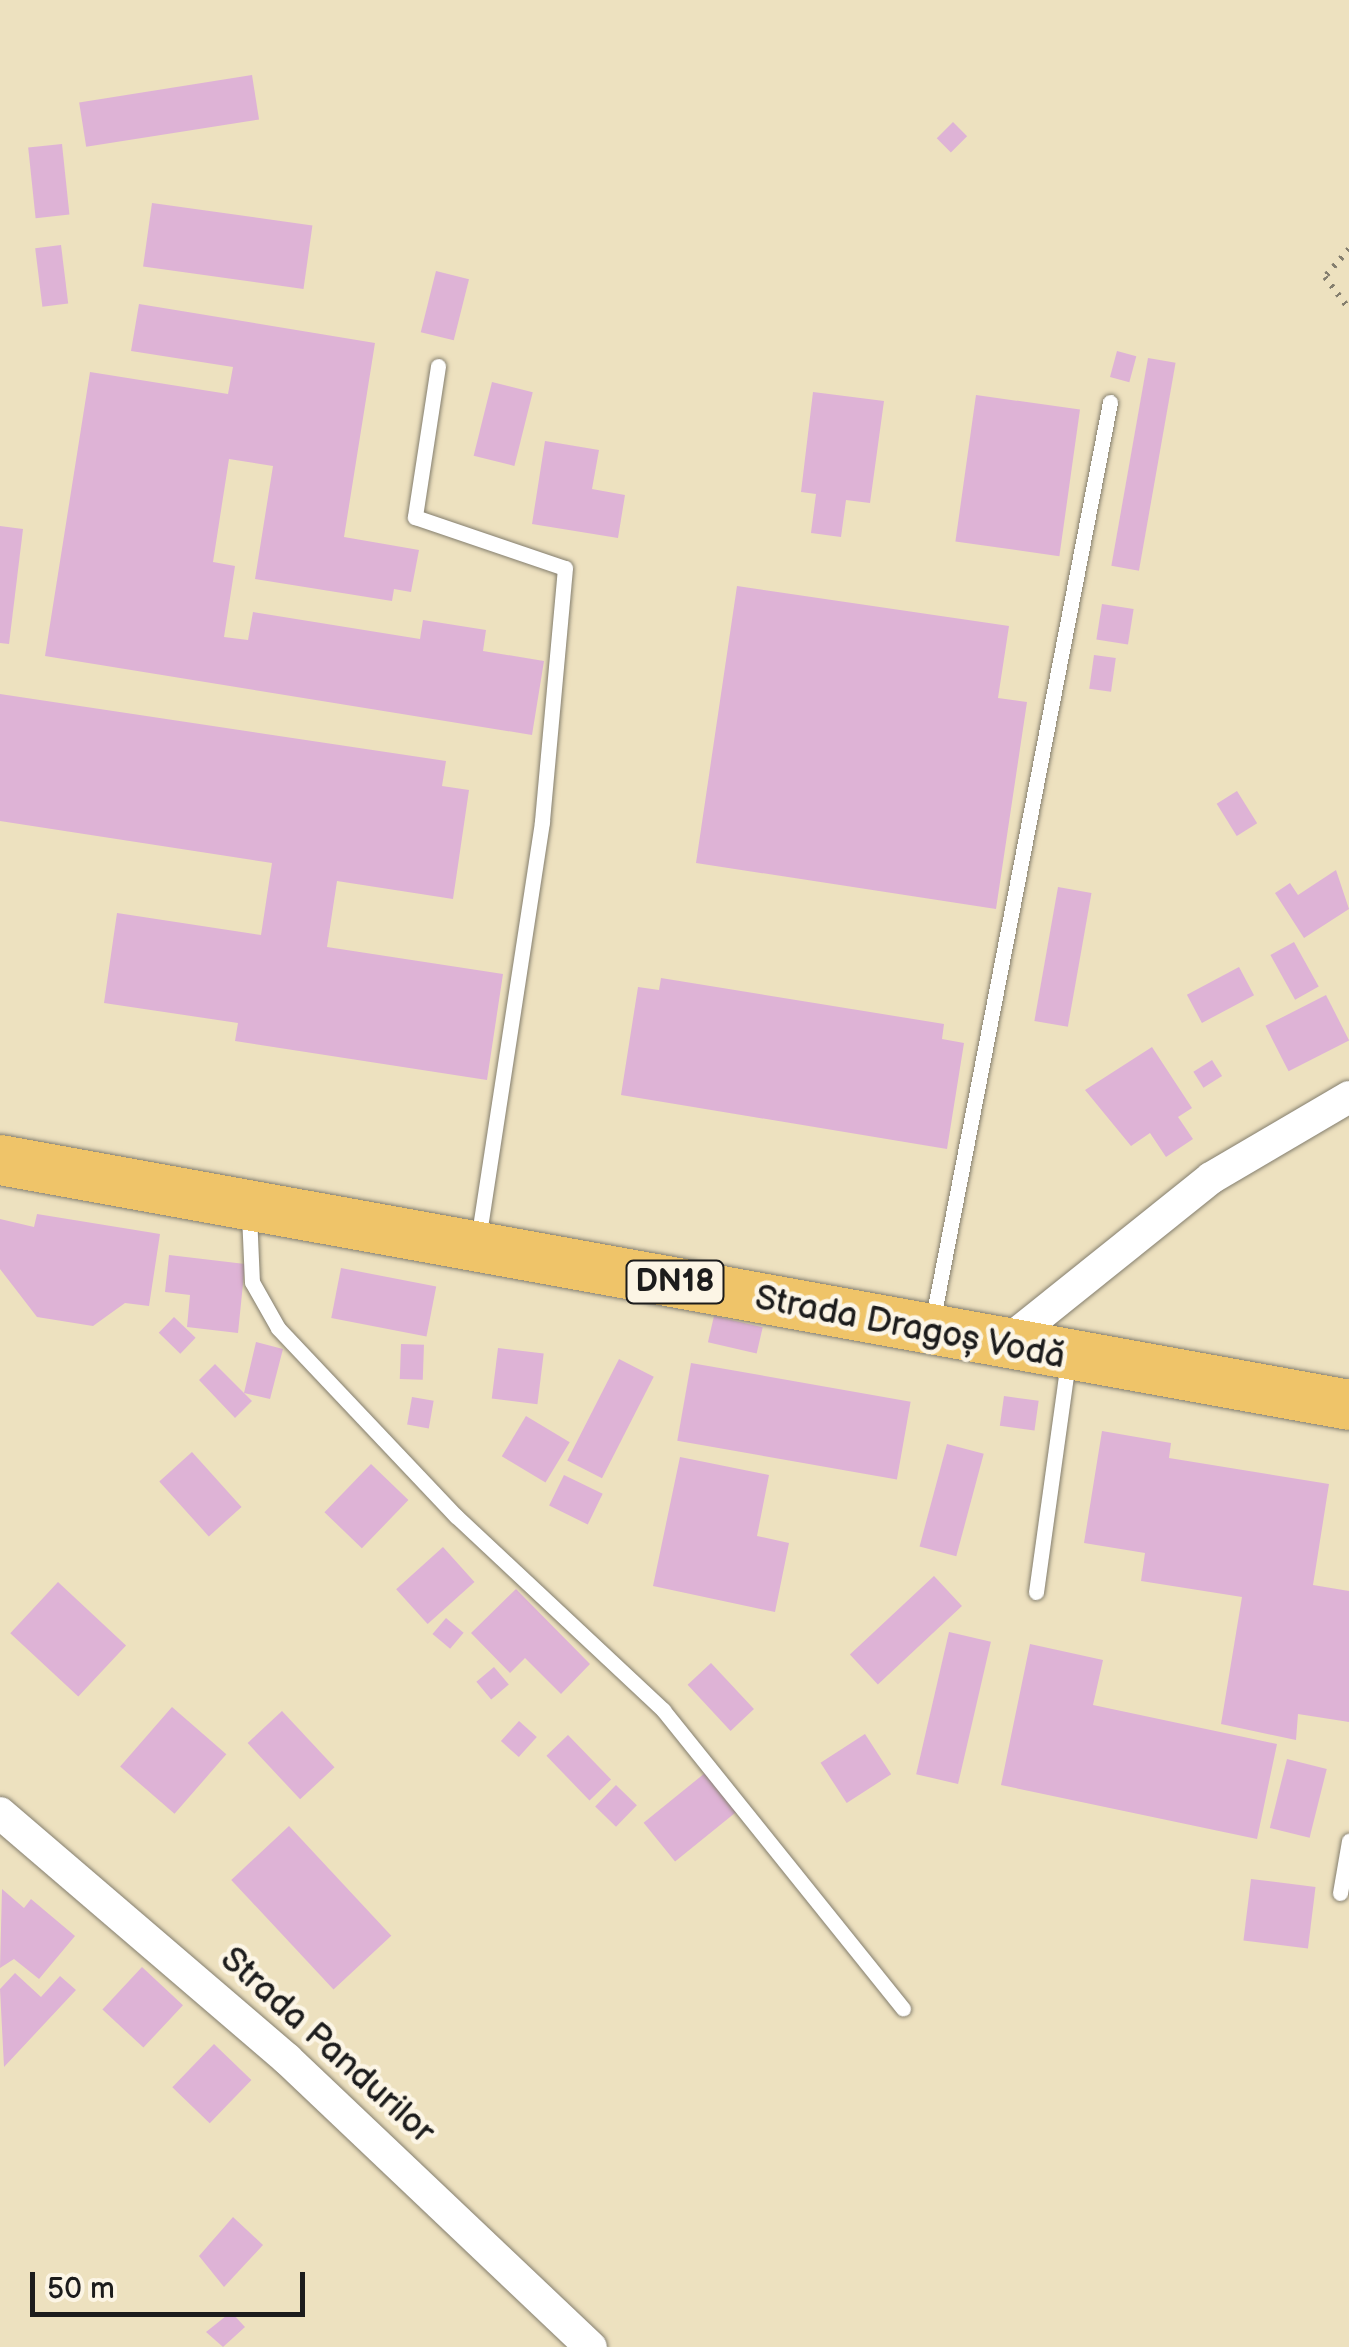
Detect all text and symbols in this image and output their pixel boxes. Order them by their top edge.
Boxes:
road number: DN18 [625,1255,725,1309]
street label: Strada Dragoș Vodă [751,1277,1069,1379]
street label: Strada Pandurilor [211,1939,443,2153]
scale bar [35,2252,310,2314]
text: 50 m [47,2271,115,2307]

